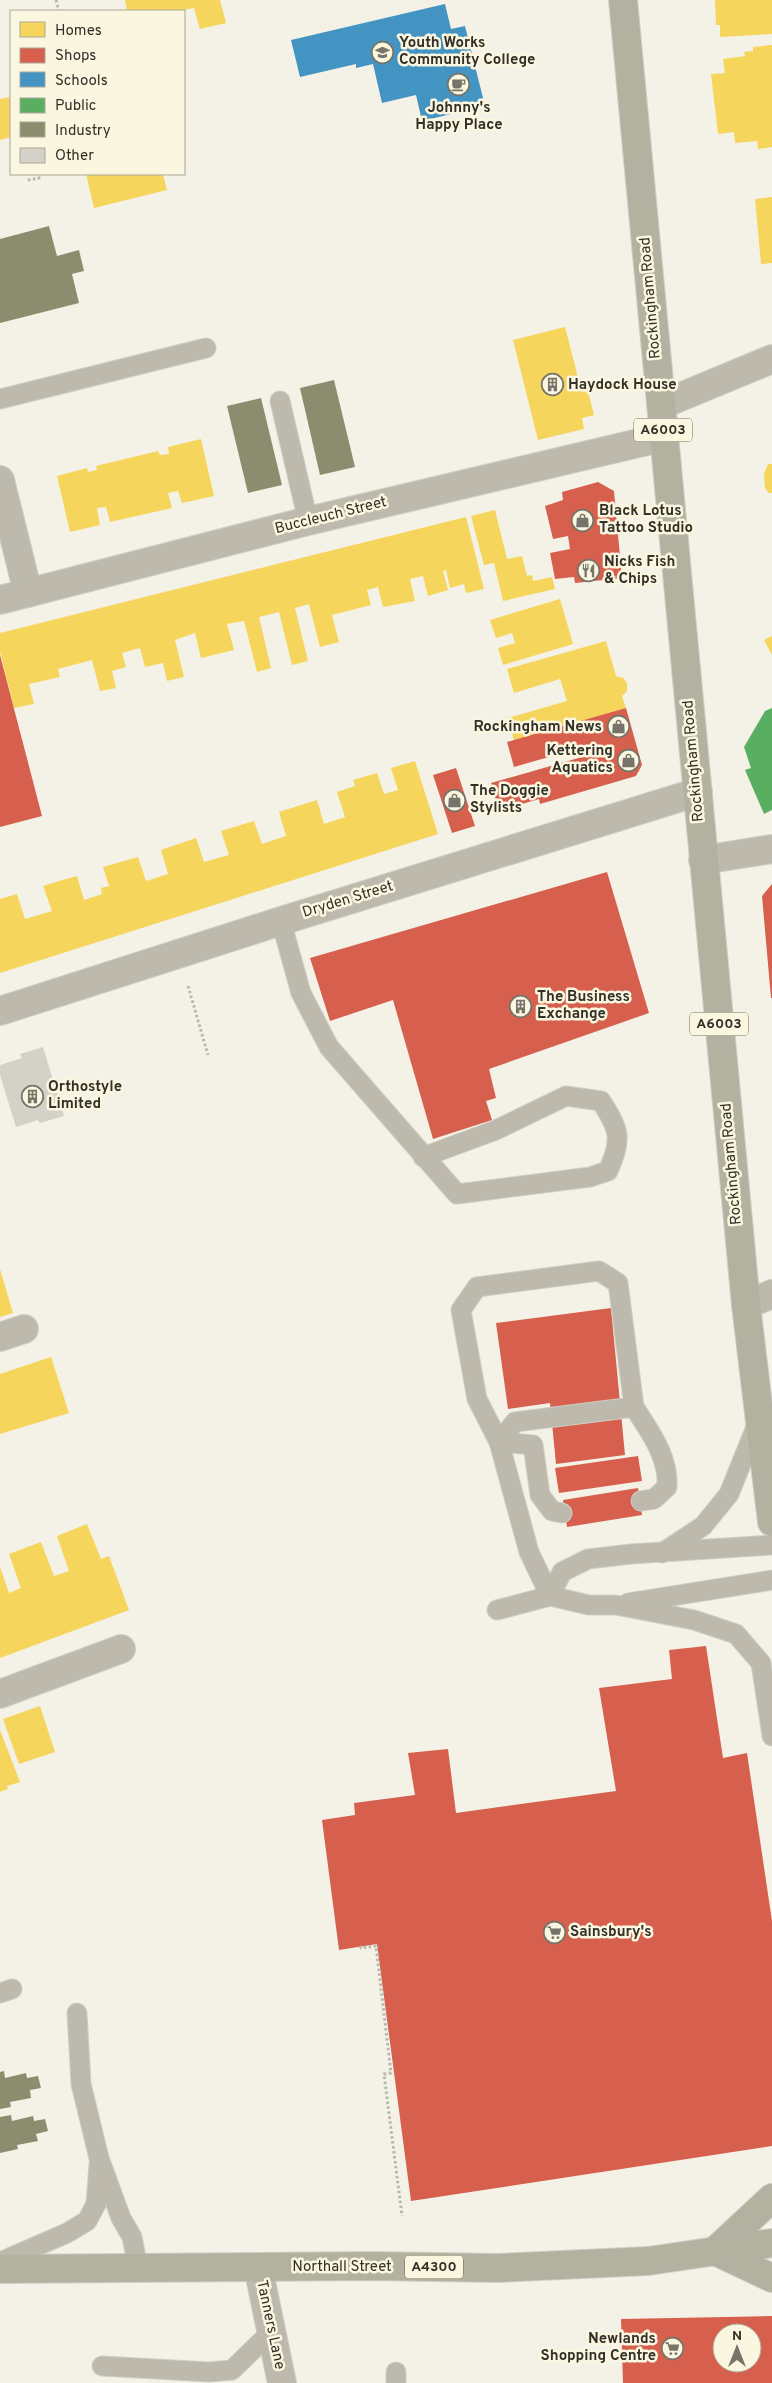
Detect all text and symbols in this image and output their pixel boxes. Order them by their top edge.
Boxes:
legend [10,10,185,175]
text: Homes [55,22,102,41]
place label: Youth Works Community College [399,34,535,70]
school or university icon: Youth Works Community College [371,40,395,64]
text: Shops [55,47,96,66]
text: Schools [55,72,108,91]
cafe icon: Johnny's Happy Place [447,73,471,97]
text: Public [55,97,96,116]
place label: Johnny's Happy Place [415,99,503,135]
text: Industry [55,122,111,141]
text: Other [55,147,94,166]
street label: Rockingham Road [636,236,666,360]
building icon: Haydock House [540,373,564,397]
place label: Haydock House [568,376,677,395]
road number: A6003 [634,418,692,442]
street label: Buccleuch Street [273,493,389,539]
place label: Black Lotus Tattoo Studio [599,502,693,538]
shop icon: Black Lotus Tattoo Studio [571,508,595,532]
place label: Nicks Fish & Chips [604,553,675,589]
restaurant icon: Nicks Fish & Chips [576,559,600,583]
street label: Rockingham Road [679,699,709,823]
shop icon: Rockingham News [606,715,630,739]
place label: Rockingham News [473,718,602,737]
place label: Kettering Aquatics [546,742,613,778]
shop icon: Kettering Aquatics [617,748,641,772]
place label: The Doggie Stylists [470,782,549,818]
shop icon: The Doggie Stylists [442,788,466,812]
street label: Dryden Street [300,877,396,923]
place label: The Business Exchange [537,988,630,1024]
building icon: The Business Exchange [509,994,533,1018]
road number: A6003 [690,1012,748,1036]
place label: Orthostyle Limited [48,1078,122,1114]
building icon: Orthostyle Limited [20,1084,44,1108]
street label: Rockingham Road [717,1102,747,1226]
supermarket icon: Sainsbury's [542,1920,566,1944]
place label: Sainsbury's [570,1923,652,1942]
road number: A4300 [405,2256,463,2278]
street label: Northall Street [292,2258,392,2277]
street label: Tanners Lane [251,2279,289,2371]
north arrow [712,2323,762,2373]
text: N [732,2328,742,2345]
place label: Newlands Shopping Centre [541,2330,656,2366]
supermarket icon: Newlands Shopping Centre [660,2336,684,2360]

